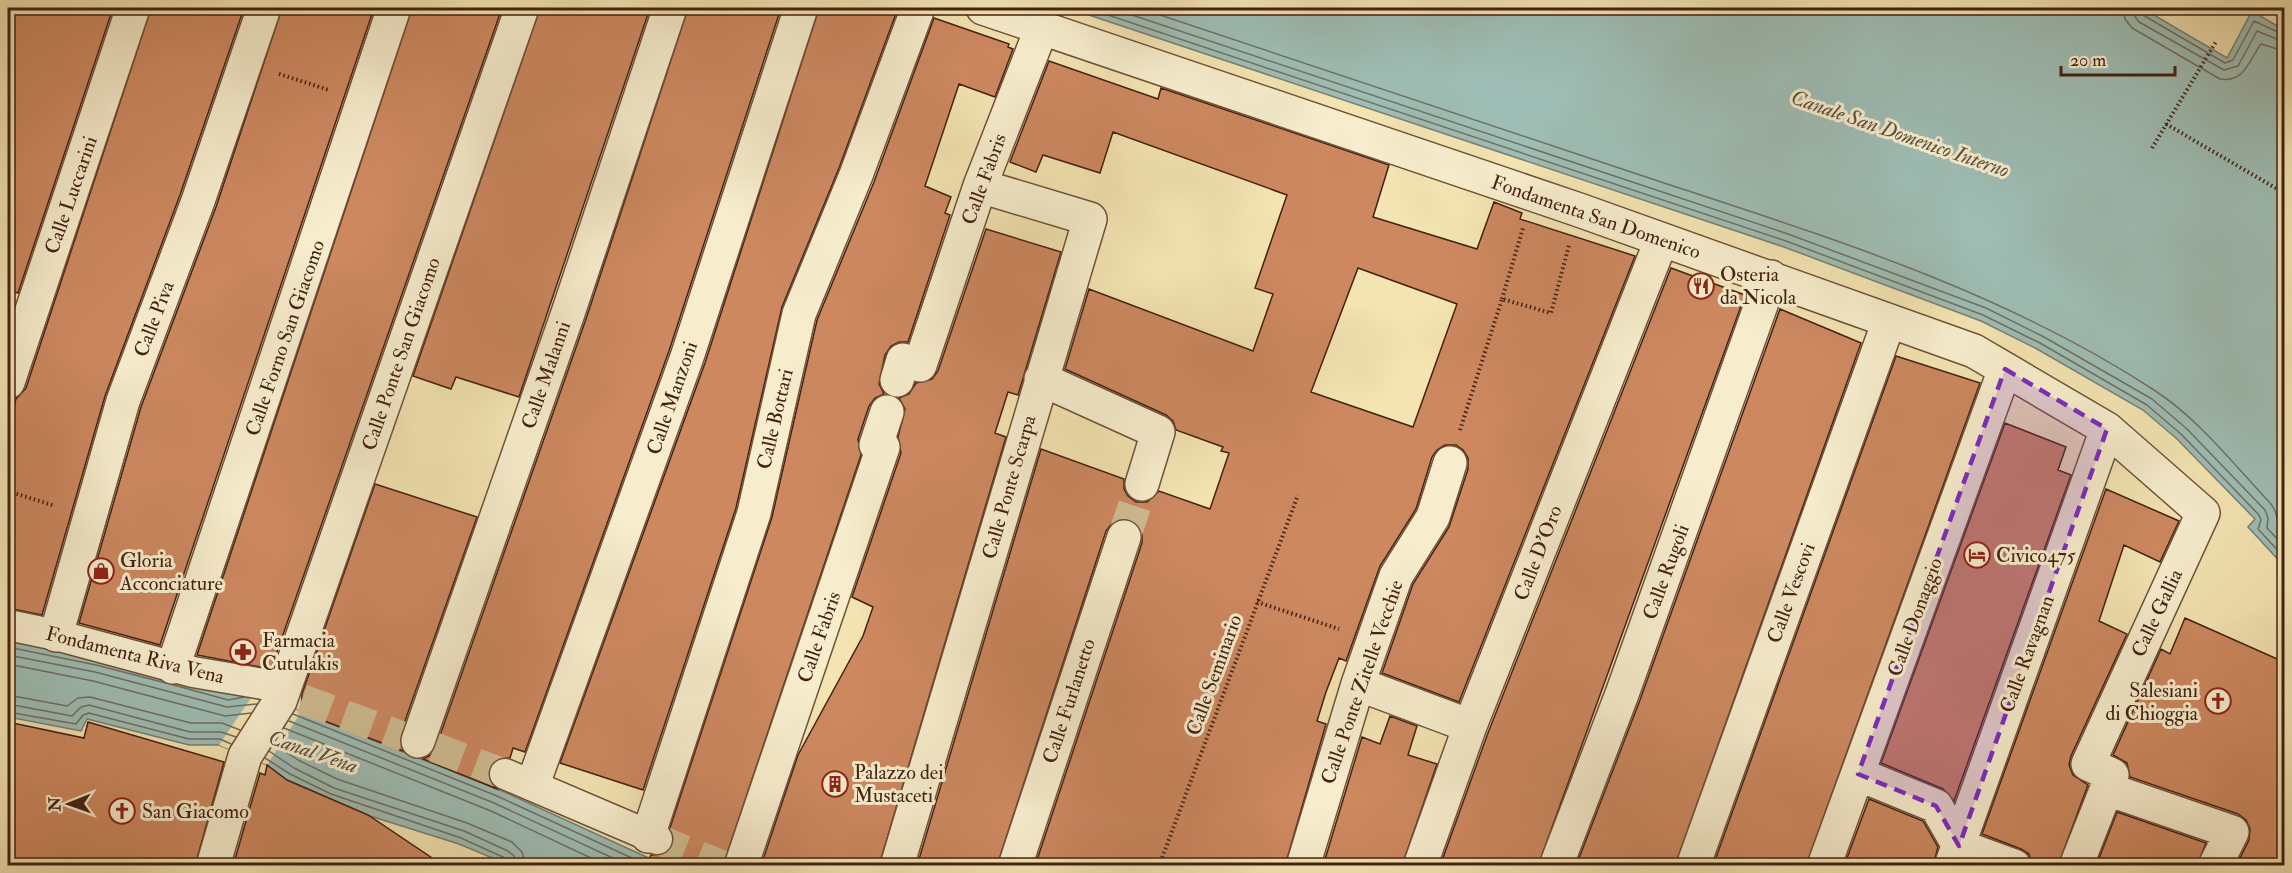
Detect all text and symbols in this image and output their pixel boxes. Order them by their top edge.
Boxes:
scale bar [2061,39,2175,77]
text: 20 m [2070,49,2106,72]
water label: Canale San Domenico Interno [1787,84,2013,184]
street label: Calle Fabris [956,130,1012,228]
street label: Calle Luccarini [39,133,103,257]
street label: Fondamenta San Domenico [1488,169,1704,265]
street label: Calle Forno San Giacomo [240,237,330,439]
street label: Calle Ponte San Giacomo [356,254,446,454]
place label: Osteria da Nicola [1720,262,1797,310]
restaurant icon: Osteria da Nicola [1686,271,1716,301]
street label: Calle Piva [128,277,180,360]
street label: Calle Malanni [516,318,576,432]
street label: Calle Manzoni [641,338,703,458]
street label: Calle Bottari [751,366,799,472]
street label: Calle Ponte Scarpa [976,411,1043,562]
street label: Calle D'Oro [1508,502,1568,604]
street label: Calle Rugoli [1637,521,1695,623]
street label: Calle Vescovi [1761,540,1821,646]
hotel icon: Civico475 [1962,540,1992,570]
place label: Civico475 [1996,543,2076,568]
place label: Gloria Acconciature [119,548,223,596]
street label: Calle Donaggio [1882,554,1948,680]
shop icon: Gloria Acconciature [86,556,116,586]
street label: Calle Gallia [2126,564,2189,661]
street label: Calle Ponte Zitelle Vecchie [1315,577,1409,787]
street label: Calle Fabris [792,588,846,686]
street label: Calle Ravagnan [1994,592,2060,716]
street label: Calle Seminario [1181,611,1247,739]
street label: Fondamenta Riva Vena [43,621,227,689]
place label: Farmacia Cutulakis [262,628,339,676]
street label: Calle Furlanetto [1037,635,1101,767]
pharmacy icon: Farmacia Cutulakis [228,637,258,667]
place label: Salesiani di Chioggia [2105,678,2199,726]
church icon: Salesiani di Chioggia [2203,686,2233,716]
water label: Canal Vena [265,724,362,780]
place label: Palazzo dei Mustaceti [854,760,944,808]
building icon: Palazzo dei Mustaceti [820,769,850,799]
north arrow [39,774,99,834]
text: N [45,796,65,813]
church icon: San Giacomo [107,796,137,826]
place label: San Giacomo [142,799,249,824]

